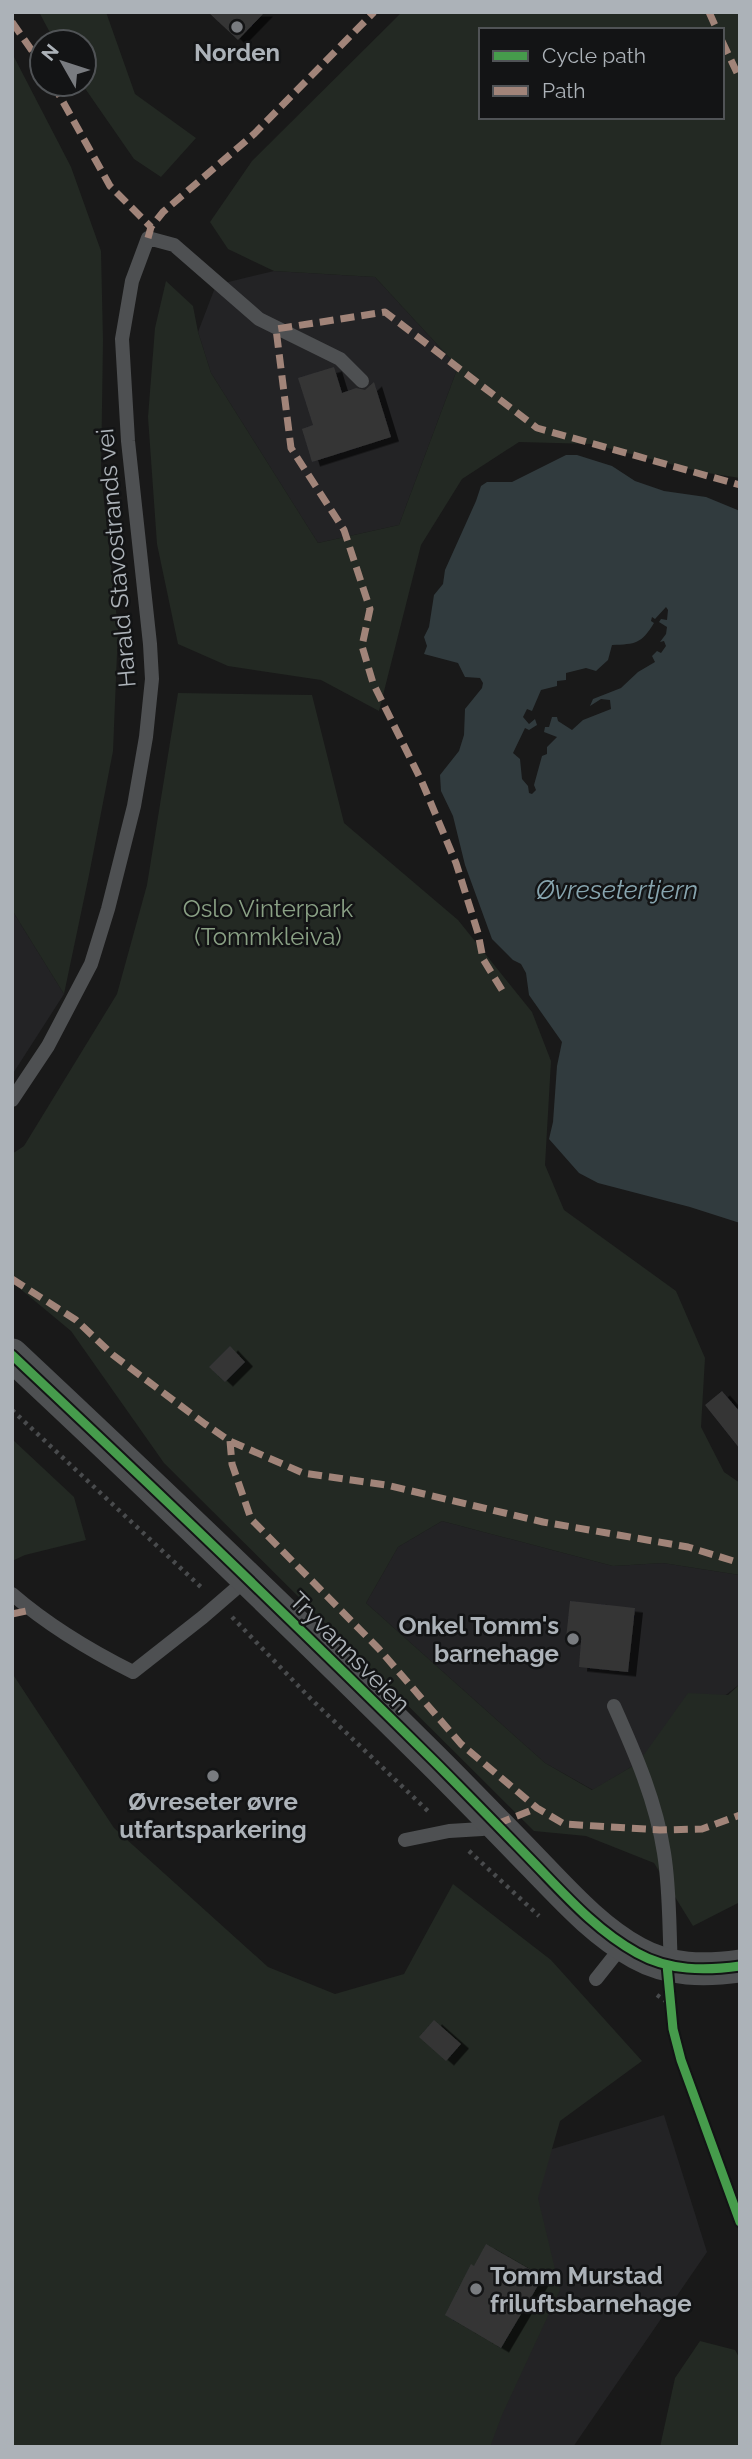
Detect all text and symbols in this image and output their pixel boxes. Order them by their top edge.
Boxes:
marker: Norden [229,19,245,35]
north arrow [28,28,98,98]
legend [479,28,724,119]
place label: Norden [194,38,280,67]
text: N [37,40,63,65]
text: Cycle path [542,43,646,68]
text: Path [542,78,586,103]
street label: Harald Stavostrands vei [90,427,142,689]
water label: Øvresetertjern [536,875,698,905]
park label: Oslo Vinterpark (Tommkleiva) [183,894,354,951]
street label: Tryvannsveien [284,1586,416,1718]
place label: Onkel Tomm's barnehage [399,1611,559,1668]
marker: Onkel Tomm's barnehage [565,1631,581,1647]
marker: Øvreseter øvre utfartsparkering [205,1768,221,1784]
place label: Øvreseter øvre utfartsparkering [119,1787,307,1844]
place label: Tomm Murstad friluftsbarnehage [490,2261,692,2318]
marker: Tomm Murstad friluftsbarnehage [468,2281,484,2297]

